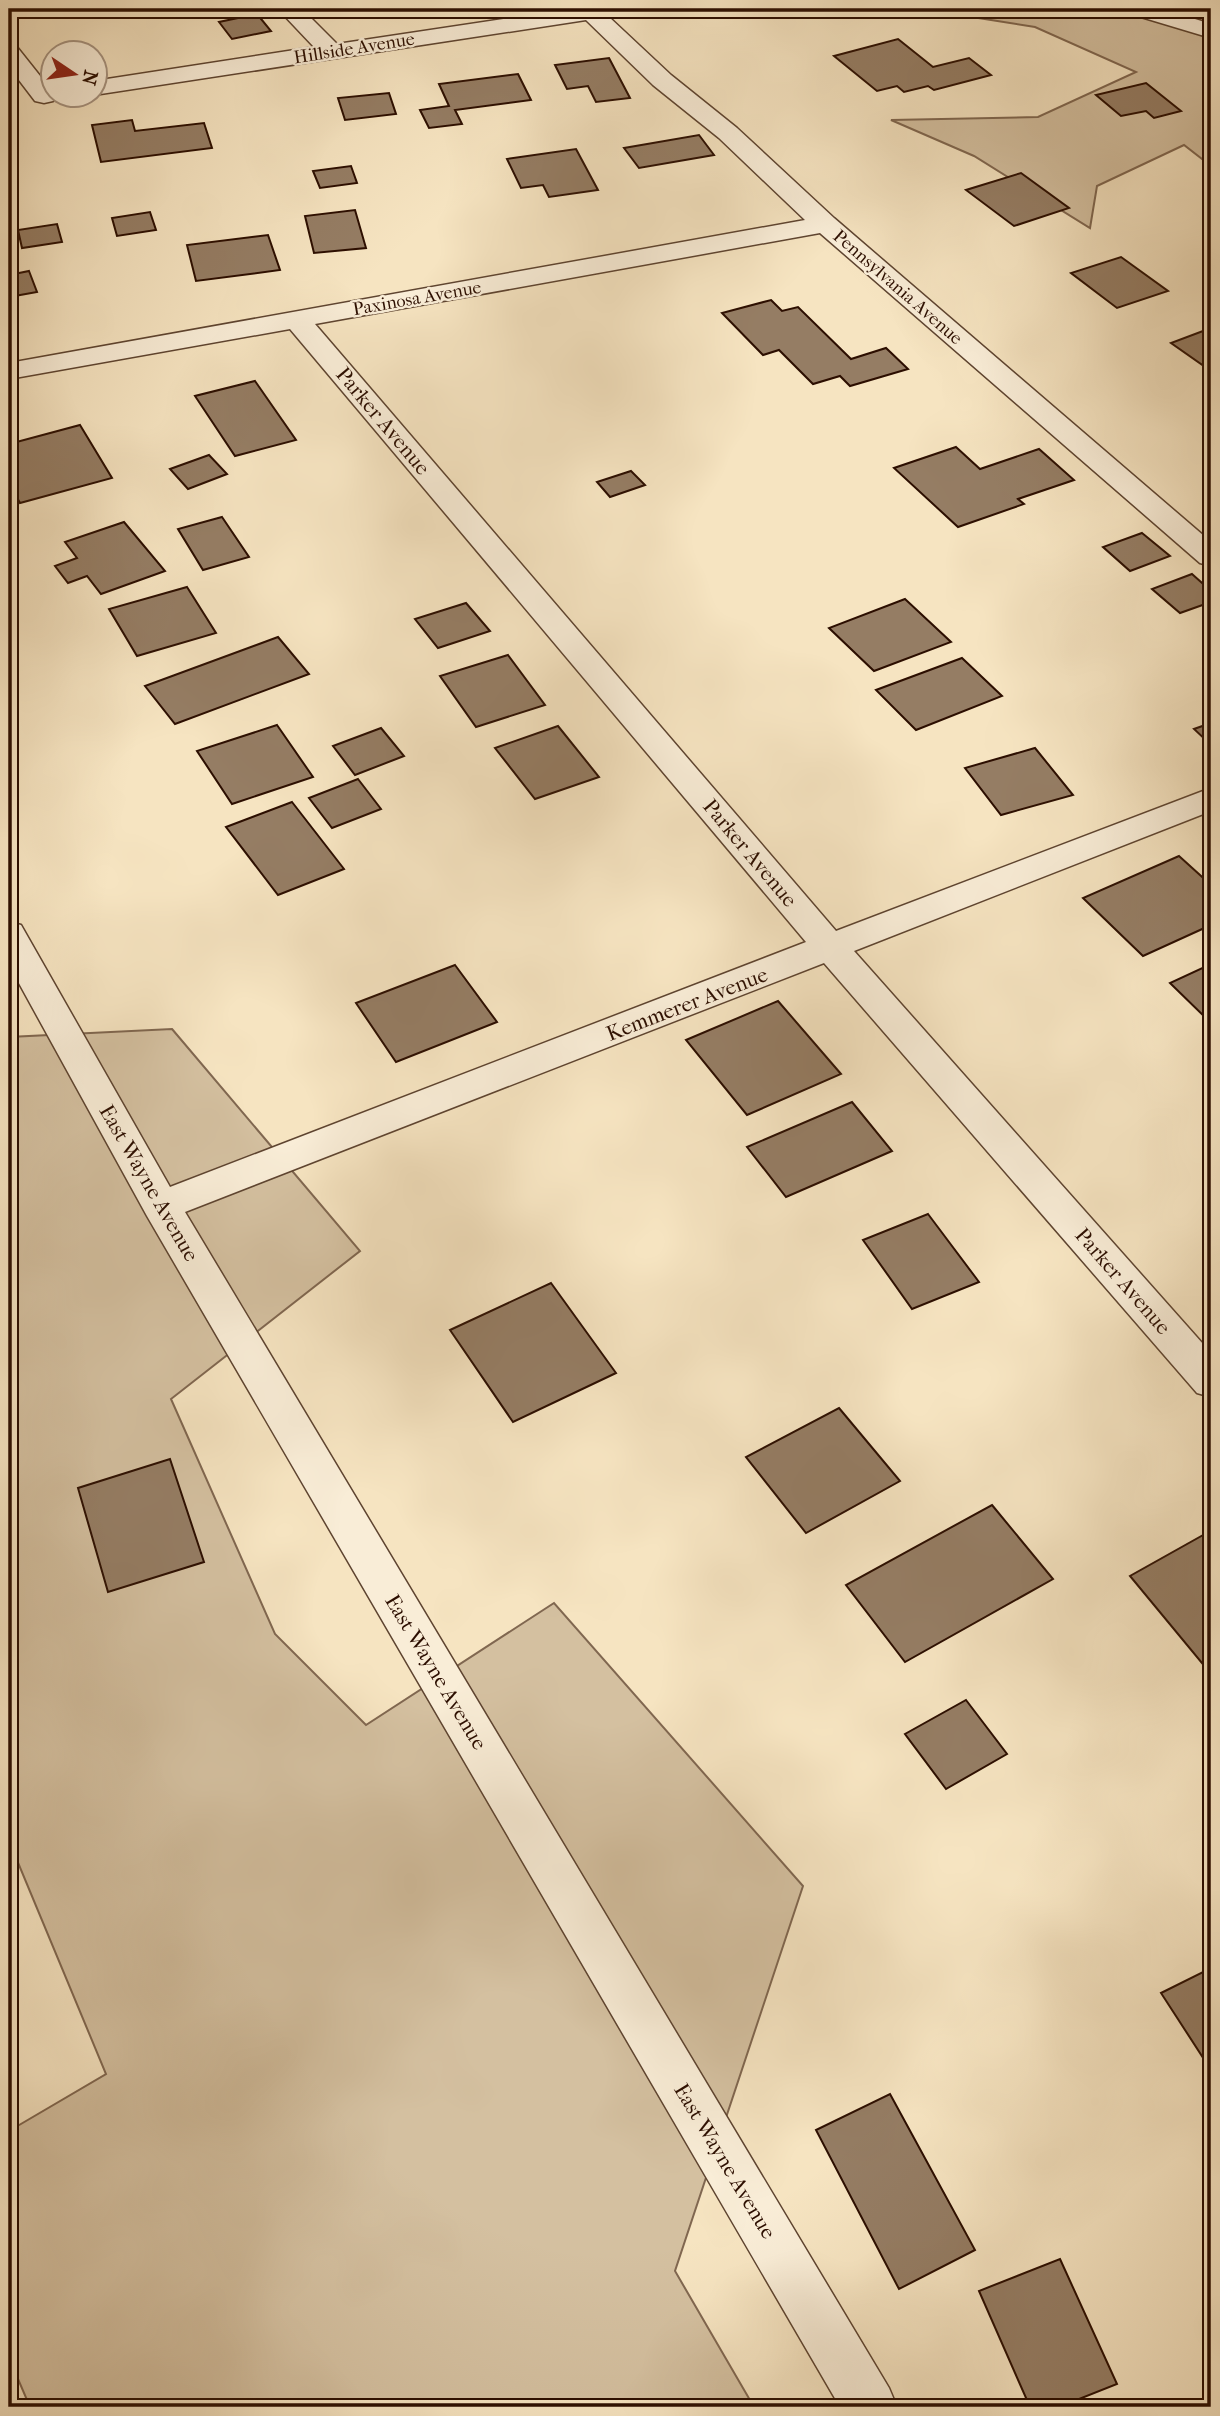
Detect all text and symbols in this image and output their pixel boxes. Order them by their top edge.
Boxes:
street label: Hillside Avenue [292,29,416,68]
north arrow [38,38,108,108]
text: N [77,68,102,88]
street label: Pennsylvania Avenue [829,226,967,349]
street label: Paxinosa Avenue [351,277,483,320]
street label: Parker Avenue [331,362,435,480]
street label: Parker Avenue [698,794,802,912]
street label: Kemmerer Avenue [603,962,771,1046]
street label: East Wayne Avenue [94,1100,204,1266]
street label: Parker Avenue [1070,1223,1176,1339]
street label: East Wayne Avenue [380,1590,492,1754]
street label: East Wayne Avenue [669,2079,781,2243]

